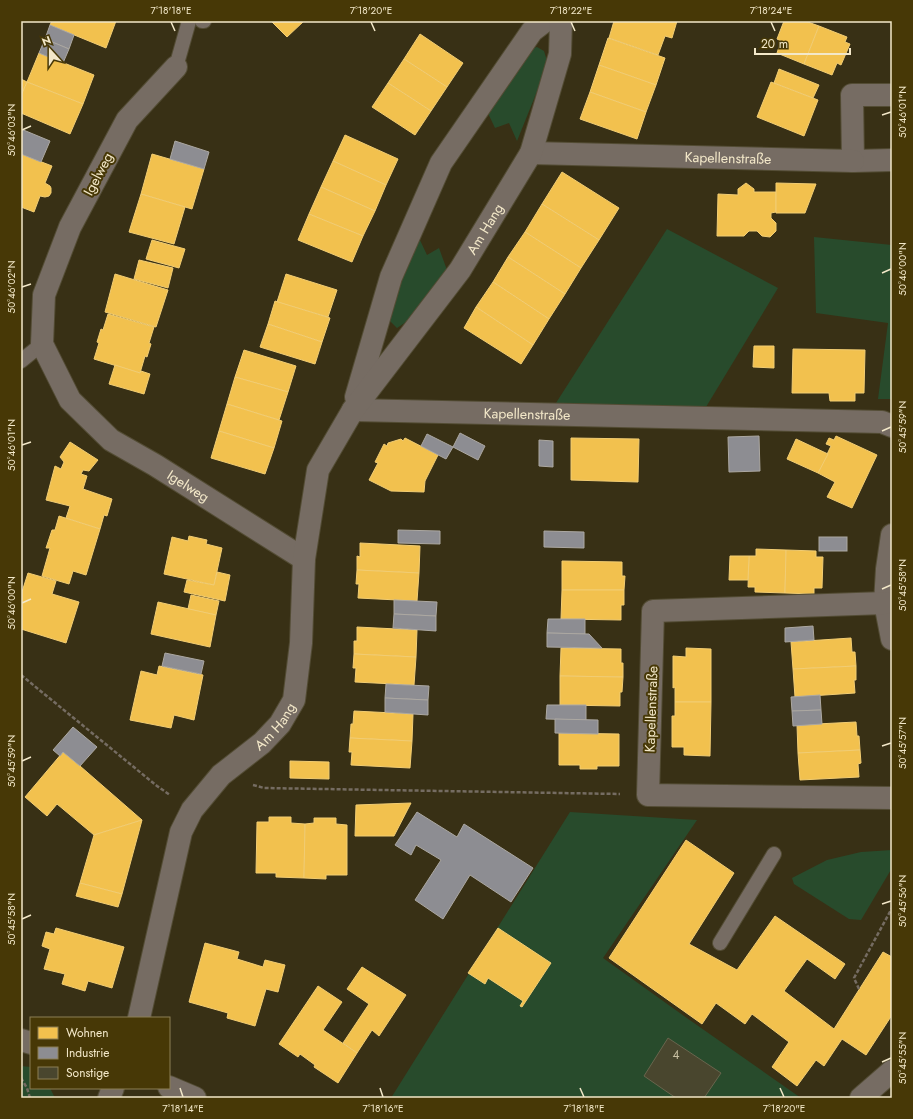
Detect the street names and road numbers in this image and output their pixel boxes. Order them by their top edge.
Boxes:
street label: Kapellenstraße [684,147,771,169]
street label: Igelweg [78,149,118,199]
street label: Am Hang [462,200,508,258]
street label: Kapellenstraße [483,403,570,425]
street label: Igelweg [163,465,213,507]
street label: Kapellenstraße [639,665,663,753]
street label: Am Hang [250,699,300,755]

